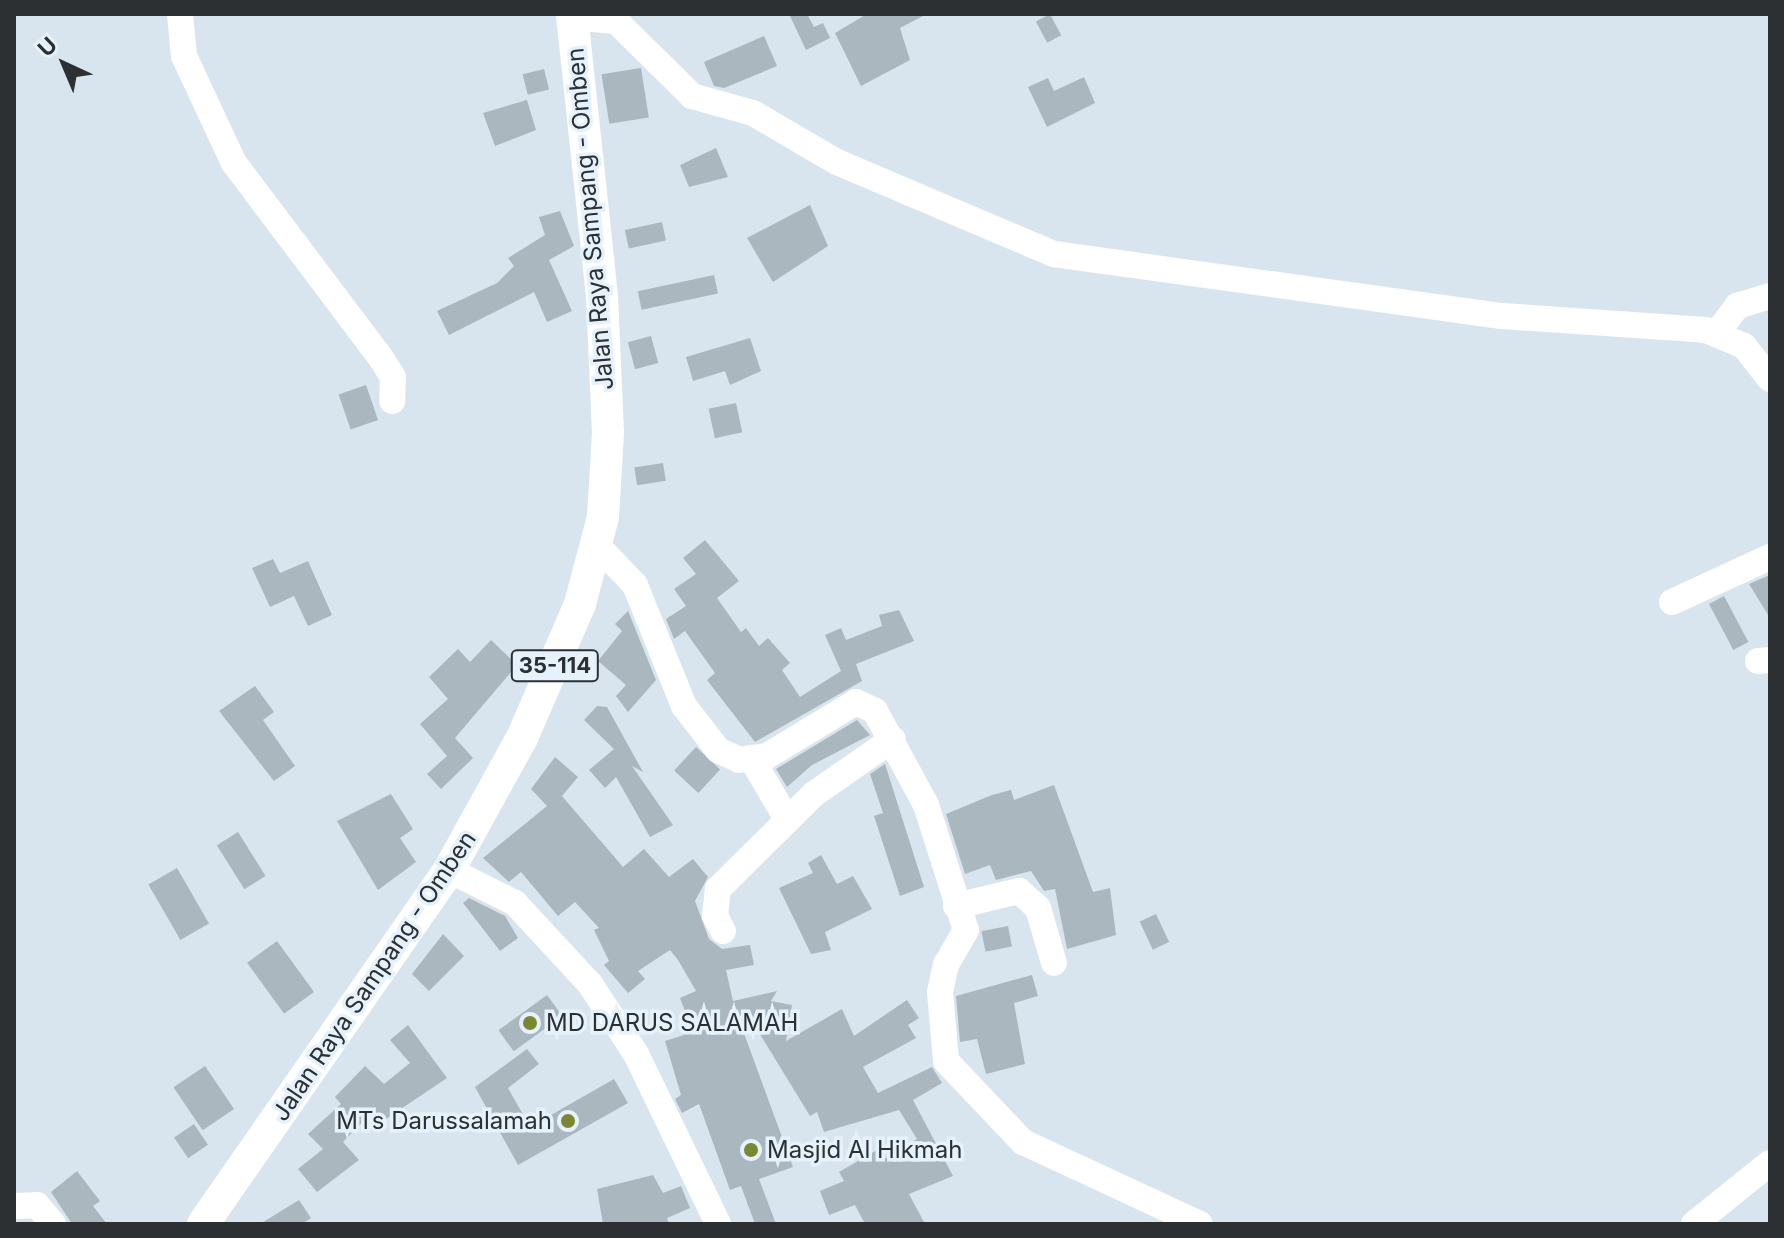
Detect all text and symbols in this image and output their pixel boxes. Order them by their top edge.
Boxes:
north arrow [24,24,104,104]
text: U [32,32,62,62]
street label: Jalan Raya Sampang - Omben [561,47,619,391]
road number: 35-114 [509,648,601,684]
street label: Jalan Raya Sampang - Omben [266,826,482,1126]
place label: MD DARUS SALAMAH [546,1009,798,1037]
marker: MD DARUS SALAMAH [521,1014,539,1032]
place label: MTs Darussalamah [336,1107,552,1135]
marker: MTs Darussalamah [559,1112,577,1130]
place label: Masjid Al Hikmah [767,1136,963,1164]
marker: Masjid Al Hikmah [742,1141,760,1159]

